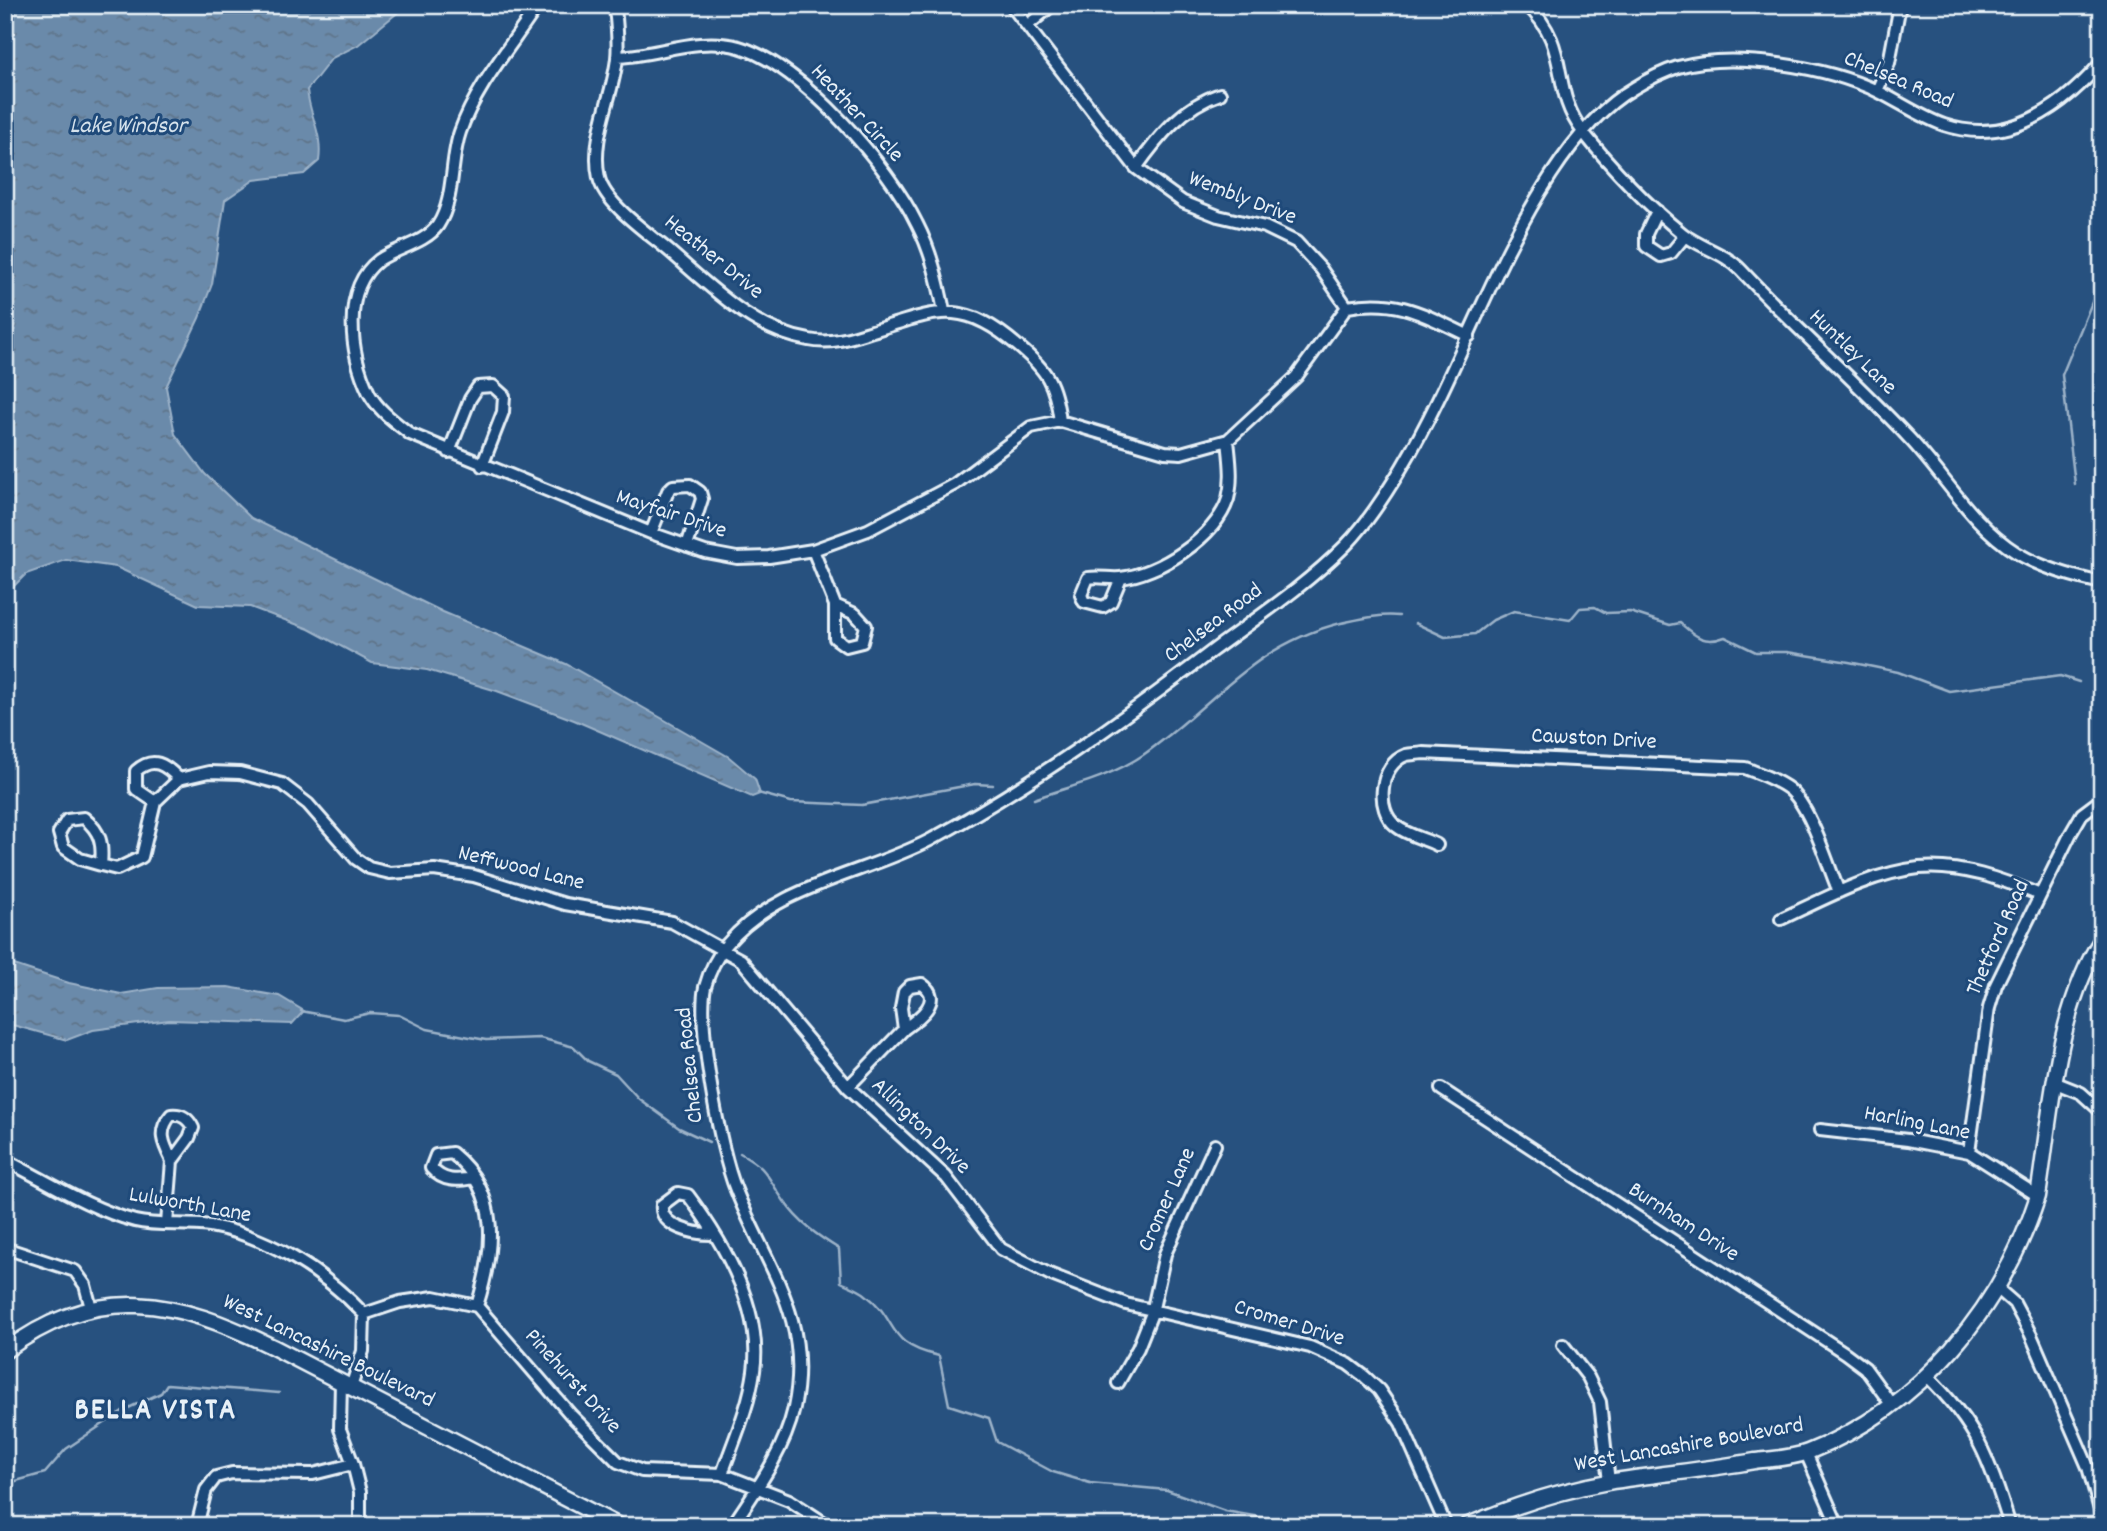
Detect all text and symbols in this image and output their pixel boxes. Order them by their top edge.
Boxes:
street label: Chelsea Road [1838,43,1958,119]
street label: Heather Circle [801,57,911,171]
water label: Lake Windsor [69,110,190,144]
street label: Wembly Drive [1183,163,1301,235]
street label: Heather Drive [656,207,770,309]
street label: Huntley Lane [1800,302,1904,404]
street label: Mayfair Drive [611,482,731,548]
street label: Chelsea Road [1158,576,1270,672]
street label: Cawston Drive [1530,720,1658,760]
street label: Neffwood Lane [454,837,588,901]
street label: Thetford Road [1959,875,2039,1001]
street label: Chelsea Road [669,1005,713,1125]
street label: Allington Drive [863,1071,977,1183]
street label: Harling Lane [1861,1098,1973,1150]
street label: Cromer Lane [1130,1143,1206,1257]
street label: Burnham Drive [1621,1175,1745,1271]
street label: Lulworth Lane [126,1179,254,1233]
street label: West Lancashire Boulevard [216,1286,440,1418]
street label: Cromer Drive [1230,1292,1348,1356]
street label: Pinehurst Drive [516,1322,628,1442]
district label: BELLA VISTA [75,1391,237,1434]
street label: West Lancashire Boulevard [1572,1410,1806,1482]

